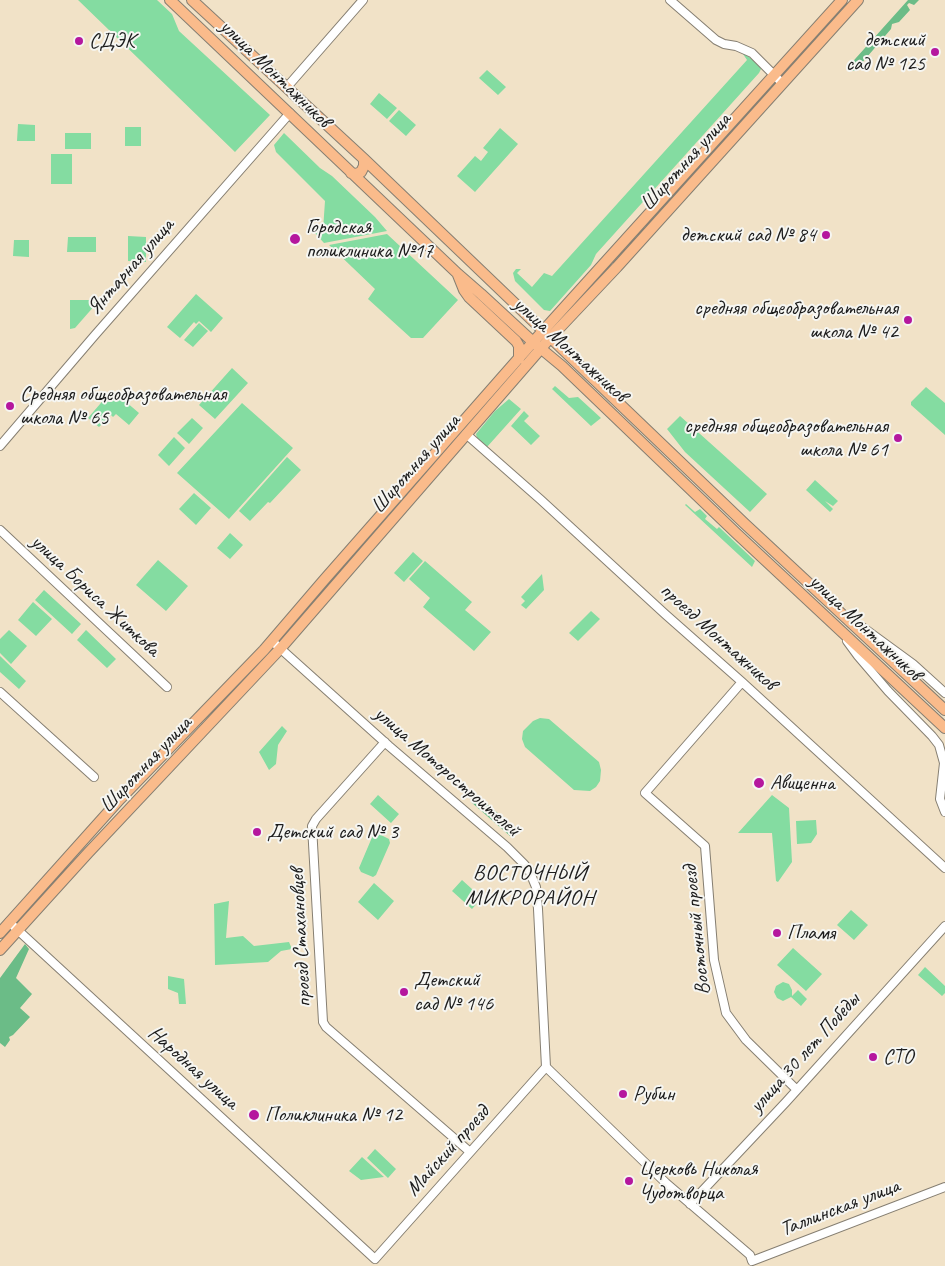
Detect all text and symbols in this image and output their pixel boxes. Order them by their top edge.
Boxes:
street label: улица Монтажников [214,15,336,133]
place label: детский сад № 125 [846,27,925,77]
place label: СДЭК [89,28,135,54]
marker: СДЭК [73,35,85,47]
marker: детский сад № 125 [929,46,941,58]
street label: Широтная улица [635,108,737,216]
street label: Янтарная улица [82,214,180,320]
place label: Городская поликлиника №17 [306,214,433,264]
place label: детский сад № 84 [680,222,816,248]
marker: детский сад № 84 [820,229,832,241]
marker: Городская поликлиника №17 [288,232,302,246]
street label: улица Монтажников [508,292,632,408]
place label: средняя общеобразовательная школа № 42 [694,295,898,345]
marker: средняя общеобразовательная школа № 42 [902,314,914,326]
place label: Средняя общеобразовательная школа № 65 [20,381,226,431]
marker: Средняя общеобразовательная школа № 65 [4,400,16,412]
street label: Широтная улица [366,409,466,519]
place label: средняя общеобразовательная школа № 61 [684,413,888,463]
marker: средняя общеобразовательная школа № 61 [892,432,904,444]
street label: улица Бориса Житкова [25,530,165,662]
street label: улица Монтажников [803,569,927,687]
street label: проезд Монтажников [654,578,782,696]
street label: улица Моторостроителей [369,701,525,843]
street label: Широтная улица [95,711,197,819]
place label: Авиценна [770,770,835,796]
marker: Авиценна [752,776,766,790]
place label: Детский сад № 3 [267,819,398,845]
marker: Детский сад № 3 [251,826,263,838]
district label: ВОСТОЧНЫЙ МИКРОРАЙОН [463,860,597,911]
street label: Восточный проезд [678,864,716,996]
street label: проезд Стахановцев [285,868,317,1008]
place label: Пламя [787,920,835,946]
marker: Пламя [771,927,783,939]
place label: Детский сад № 146 [414,967,493,1017]
marker: Детский сад № 146 [398,986,410,998]
street label: улица 30 лет Победы [745,988,865,1118]
street label: Народная улица [142,1021,244,1115]
place label: СТО [883,1044,913,1070]
marker: СТО [867,1051,879,1063]
place label: Рубин [633,1081,674,1107]
marker: Рубин [617,1088,629,1100]
street label: Майский проезд [401,1100,495,1202]
place label: Поликлиника № 12 [265,1102,402,1128]
marker: Поликлиника № 12 [247,1108,261,1122]
place label: Церковь Николая Чудотворца [639,1156,758,1206]
street label: Таллинская улица [777,1174,903,1242]
marker: Церковь Николая Чудотворца [623,1175,635,1187]

